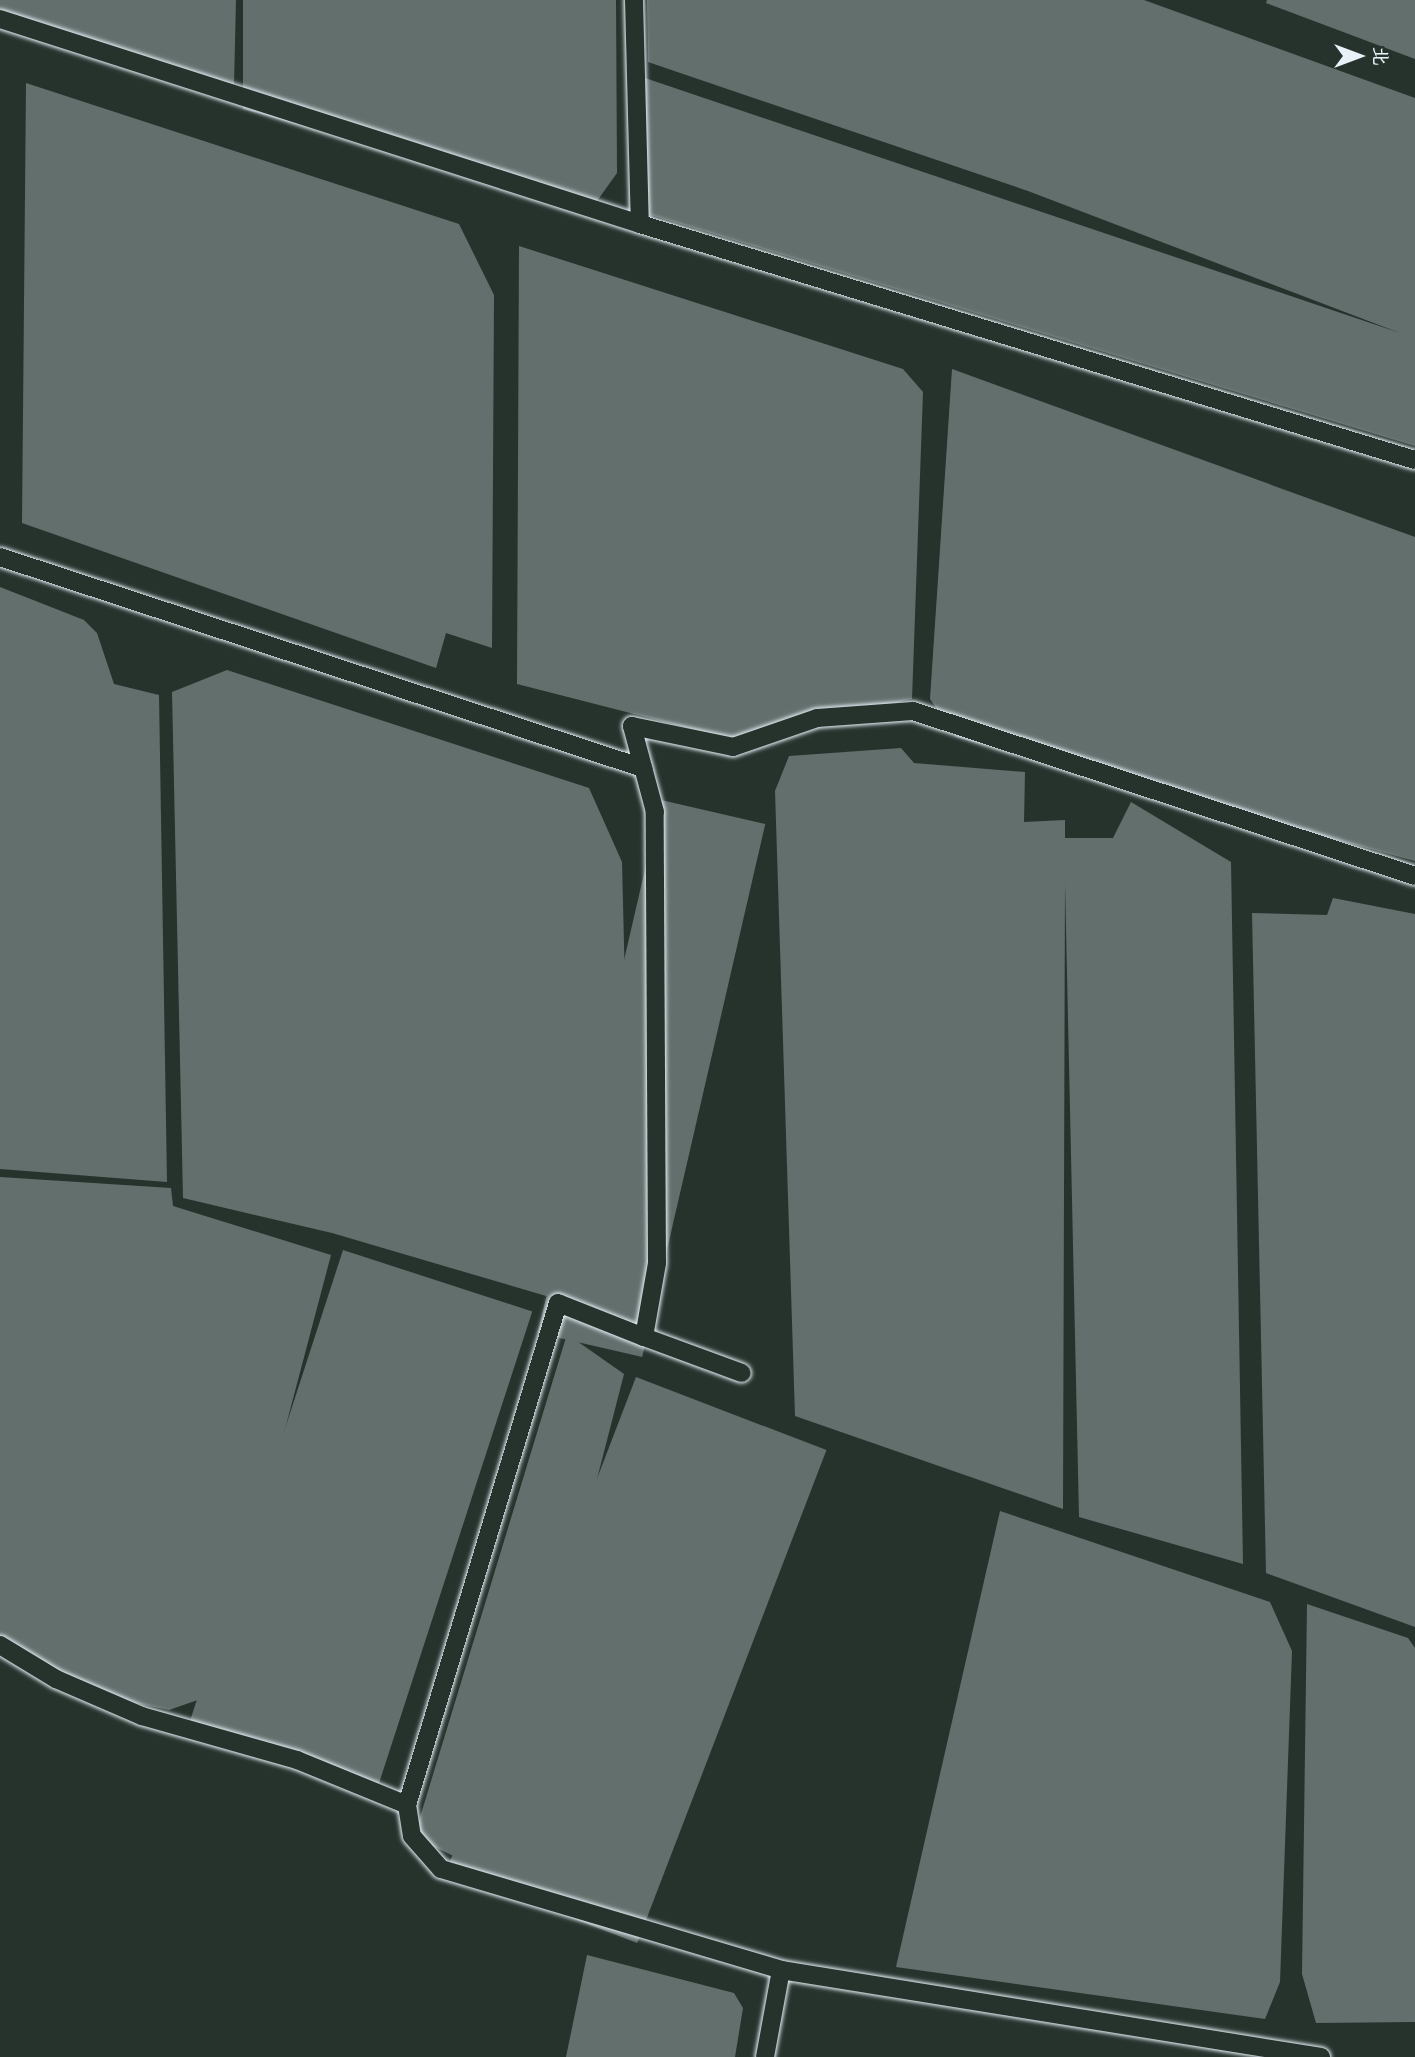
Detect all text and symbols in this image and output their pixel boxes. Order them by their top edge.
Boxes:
north arrow [1324,21,1394,91]
text: 北 [1368,46,1392,66]

